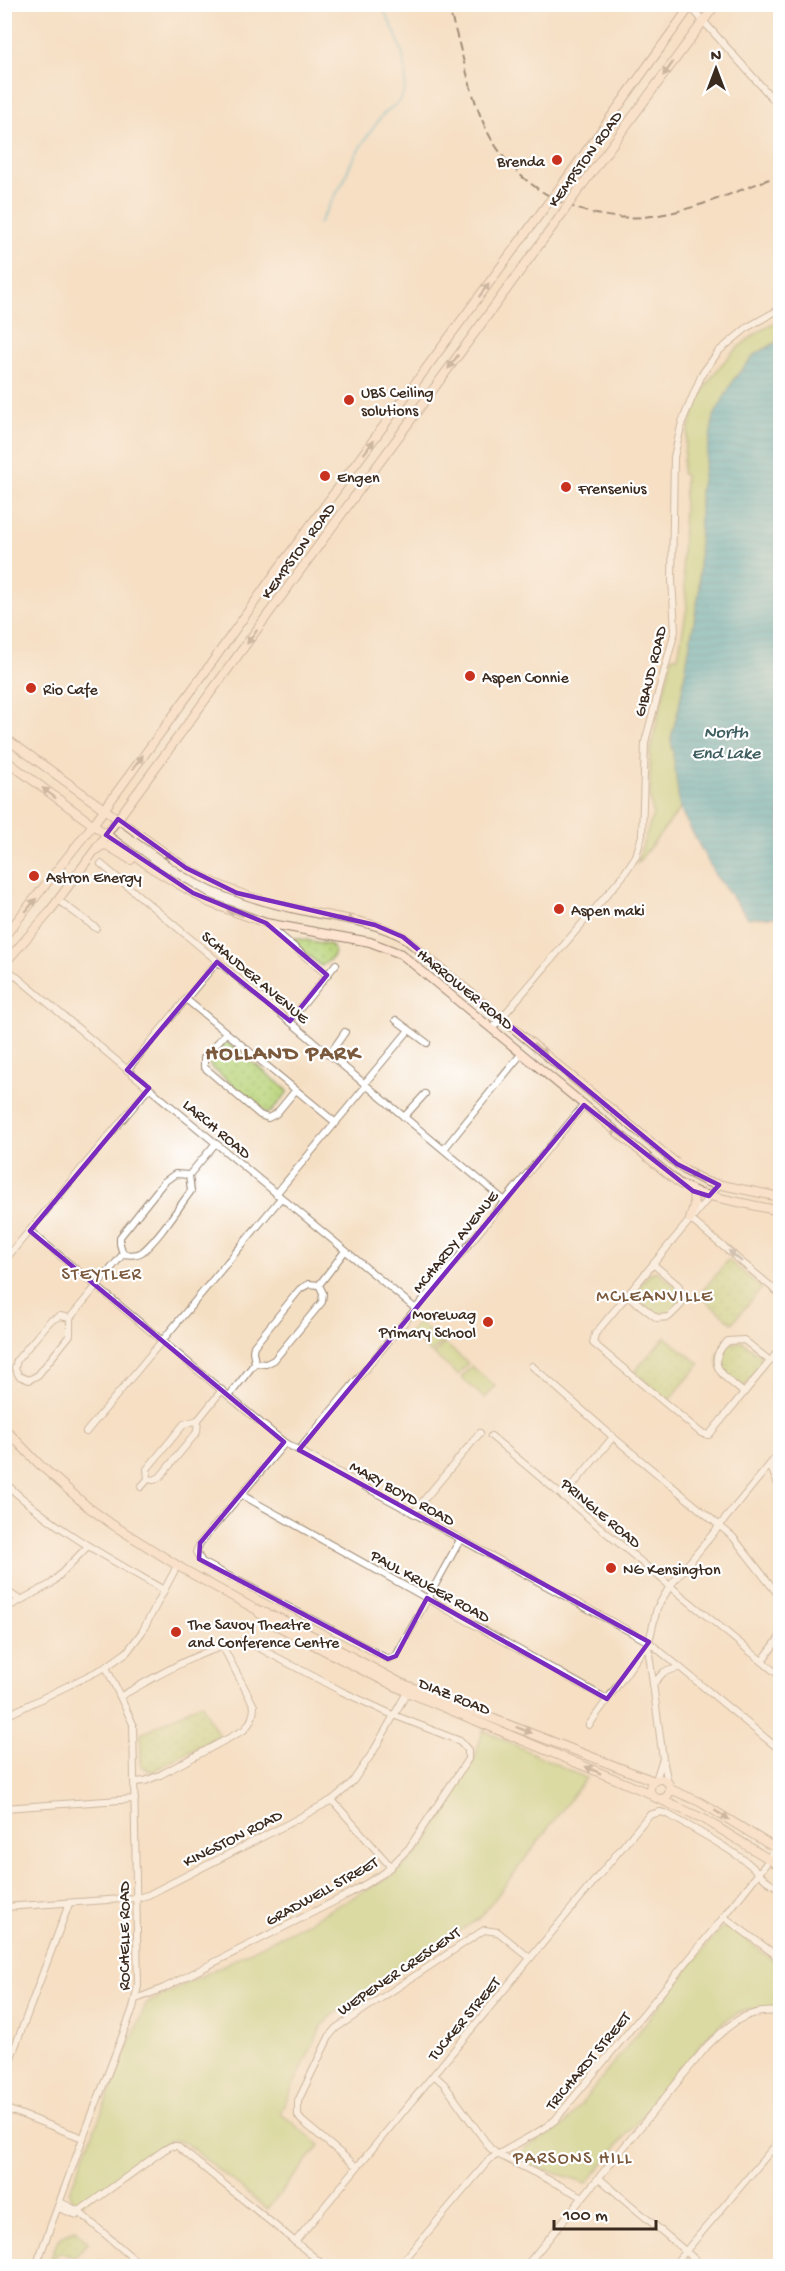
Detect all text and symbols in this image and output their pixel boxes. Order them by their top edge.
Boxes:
north arrow [686,39,746,99]
text: N [711,48,722,67]
one-way arrow [663,61,675,76]
street label: KEMPSTON ROAD [546,108,628,212]
marker: Brenda [550,153,564,167]
place label: Brenda [496,154,546,173]
one-way arrow [478,283,490,298]
one-way arrow [447,355,459,370]
place label: UBS Ceiling solutions [361,385,434,422]
marker: UBS Ceiling solutions [342,393,356,407]
one-way arrow [362,440,374,455]
marker: Engen [318,469,332,483]
place label: Engen [337,470,380,489]
marker: Frensenius [559,480,573,494]
place label: Frensenius [577,481,647,500]
street label: KEMPSTON ROAD [259,500,341,604]
street label: GIBAUD ROAD [632,624,673,719]
one-way arrow [246,628,258,644]
marker: Aspen Connie [463,669,477,683]
place label: Aspen Connie [482,670,570,689]
marker: Rio Cafe [24,681,38,695]
place label: Rio Cafe [43,682,98,701]
water label: North End Lake [692,723,761,765]
one-way arrow [132,754,144,770]
one-way arrow [42,787,58,799]
one-way arrow [157,847,173,859]
marker: Astron Energy [27,869,41,883]
place label: Astron Energy [46,870,142,889]
one-way arrow [25,897,37,912]
marker: Aspen maki [552,902,566,916]
place label: Aspen maki [571,903,645,922]
one-way arrow [225,907,243,917]
one-way arrow [337,915,356,924]
street label: SCHAUDER AVENUE [196,928,312,1030]
street label: HARROWER ROAD [412,946,516,1036]
district label: HOLLAND PARK [205,1042,362,1068]
one-way arrow [532,1042,547,1055]
street label: LARCH ROAD [178,1097,254,1165]
one-way arrow [611,1127,626,1140]
one-way arrow [682,1168,698,1179]
street label: MCHARDY AVENUE [410,1187,504,1298]
one-way arrow [727,1250,743,1263]
district label: STEYTLER [61,1265,143,1286]
district label: MCLEANVILLE [596,1287,714,1308]
place label: Morewag Primary School [378,1307,476,1344]
marker: Morewag Primary School [481,1315,495,1329]
street label: MARY BOYD ROAD [345,1458,458,1532]
street label: PRINGLE ROAD [555,1475,644,1554]
street label: PAUL KRUGER ROAD [365,1547,493,1629]
marker: NG Kensington [604,1561,618,1575]
place label: NG Kensington [623,1562,721,1581]
place label: The Savoy Theatre and Conference Centre [187,1617,340,1654]
marker: The Savoy Theatre and Conference Centre [169,1625,183,1639]
street label: DIAZ ROAD [414,1675,493,1721]
one-way arrow [515,1726,533,1735]
one-way arrow [585,1766,602,1775]
street label: KINGSTON ROAD [181,1807,287,1873]
one-way arrow [714,1810,730,1821]
street label: GRADWELL STREET [263,1854,383,1932]
street label: ROCHELLE ROAD [117,1881,136,1991]
street label: WEPENER CRESCENT [335,1924,466,2021]
street label: TUCKER STREET [425,1974,507,2067]
street label: TRICHARDT STREET [542,2009,637,2116]
district label: PARSONS HILL [512,2149,633,2170]
scale bar [554,2193,656,2231]
text: 100 m [562,2206,608,2227]

